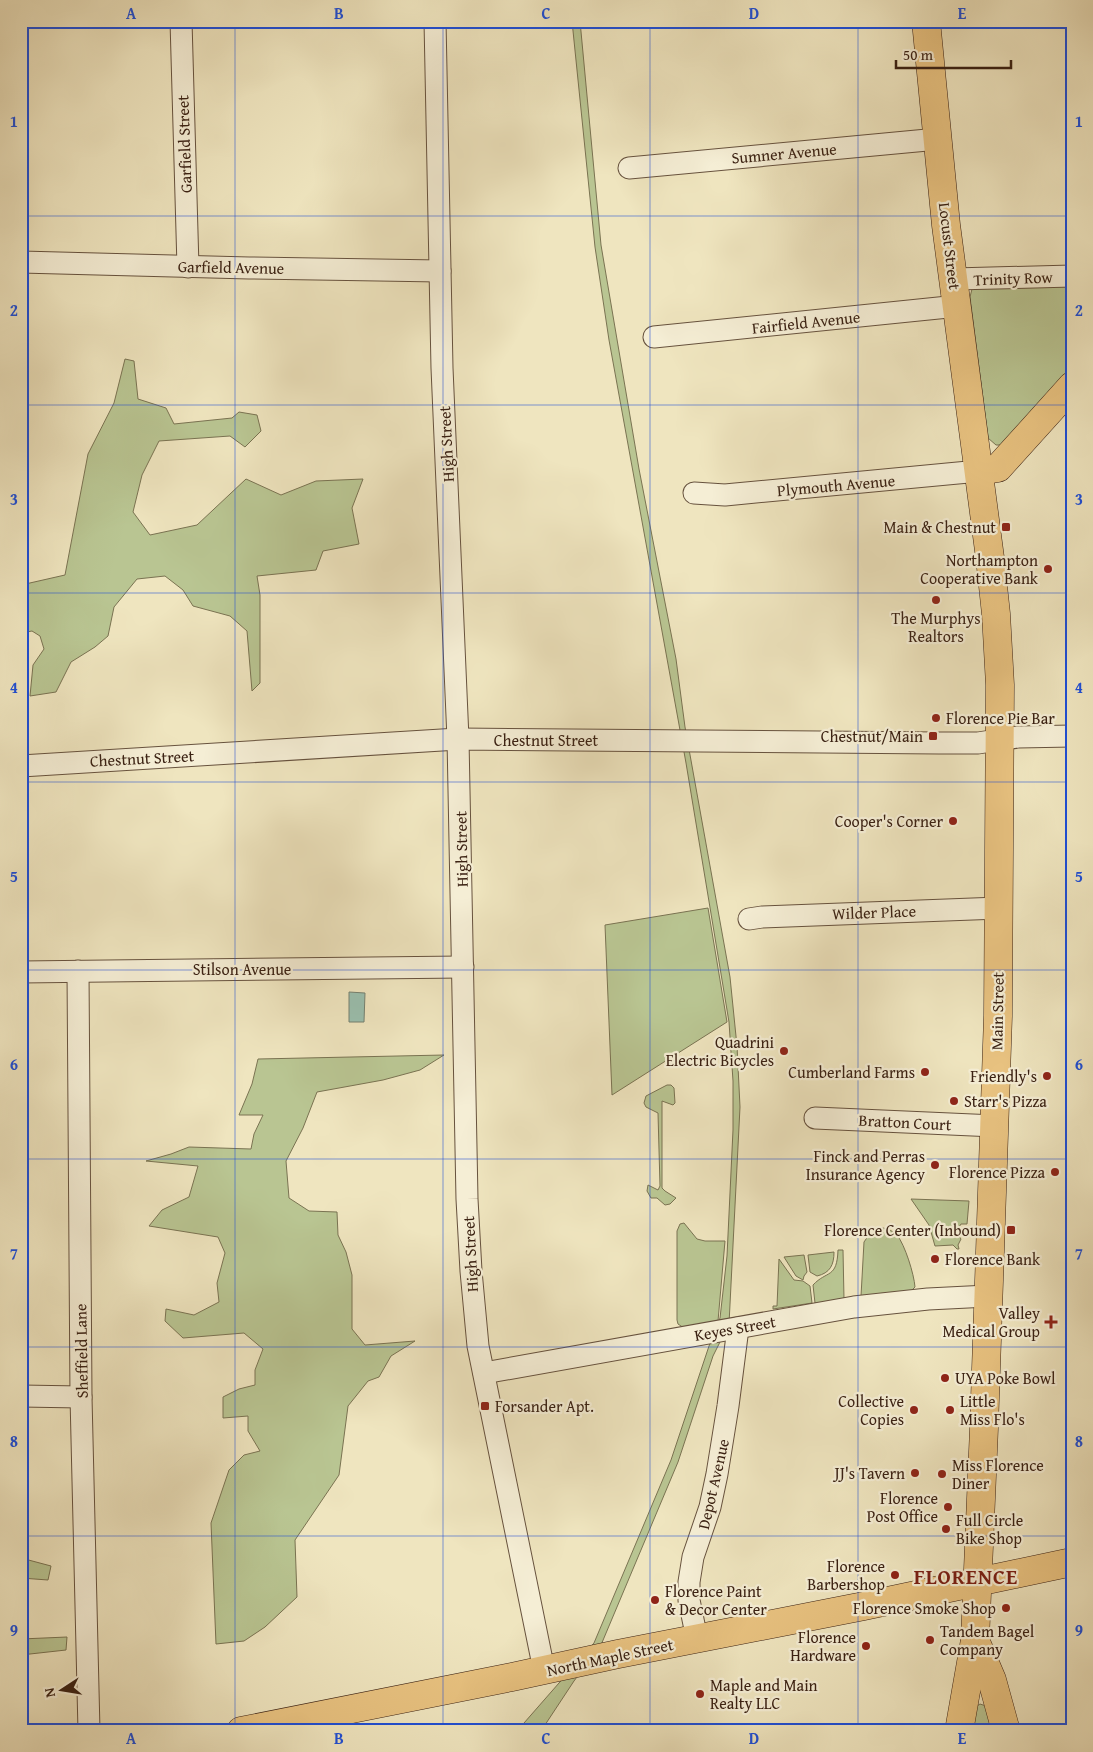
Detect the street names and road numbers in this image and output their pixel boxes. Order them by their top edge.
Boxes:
street label: Garfield Street [170,94,198,193]
street label: Sumner Avenue [730,136,838,170]
street label: Locust Street [933,201,967,291]
street label: Garfield Avenue [178,254,284,280]
street label: Trinity Row [973,265,1054,291]
street label: Fairfield Avenue [751,304,861,340]
street label: High Street [432,405,460,483]
street label: Plymouth Avenue [776,468,896,502]
street label: Chestnut Street [494,728,599,752]
street label: Chestnut Street [89,743,195,773]
street label: High Street [448,810,474,887]
street label: Wilder Place [832,899,916,925]
street label: Stilson Avenue [193,957,291,981]
street label: Main Street [984,971,1010,1050]
street label: Bratton Court [858,1108,952,1136]
street label: High Street [456,1215,484,1293]
street label: Sheffield Lane [68,1303,94,1399]
street label: Keyes Street [692,1309,778,1347]
street label: Depot Avenue [691,1436,735,1532]
street label: North Maple Street [545,1632,676,1682]

